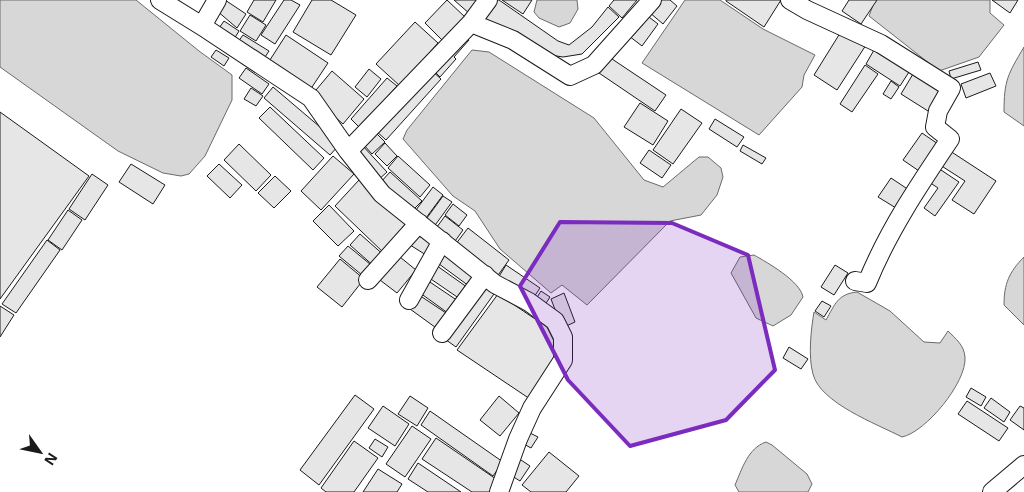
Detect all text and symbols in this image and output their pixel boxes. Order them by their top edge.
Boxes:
north arrow [15,427,65,477]
text: N [40,449,62,469]

